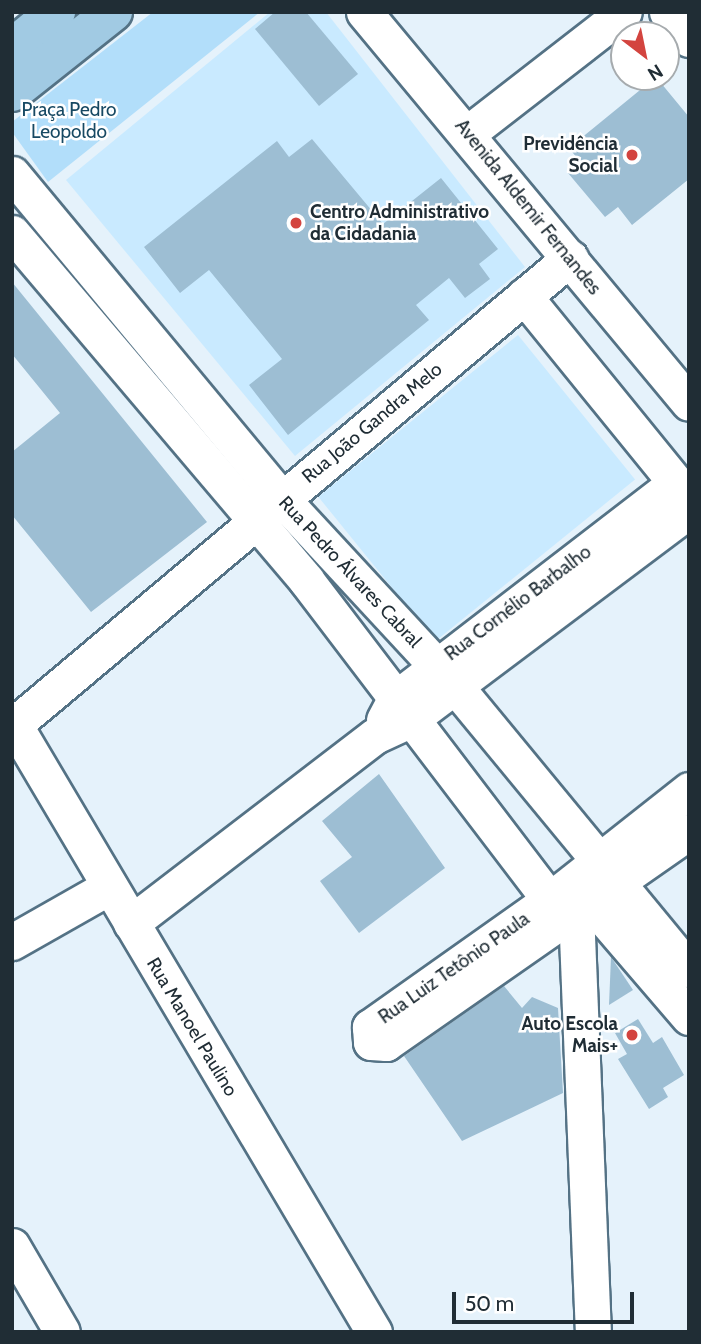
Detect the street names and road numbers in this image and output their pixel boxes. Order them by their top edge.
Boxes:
street label: Avenida Aldemir Fernandes [450,115,606,299]
street label: Rua João Gandra Melo [297,358,447,488]
street label: Rua Pedro Álvares Cabral [274,492,426,652]
street label: Rua Cornélio Barbalho [440,541,596,665]
street label: Rua Luiz Tetônio Paula [374,907,534,1029]
street label: Rua Manoel Paulino [142,953,242,1101]

